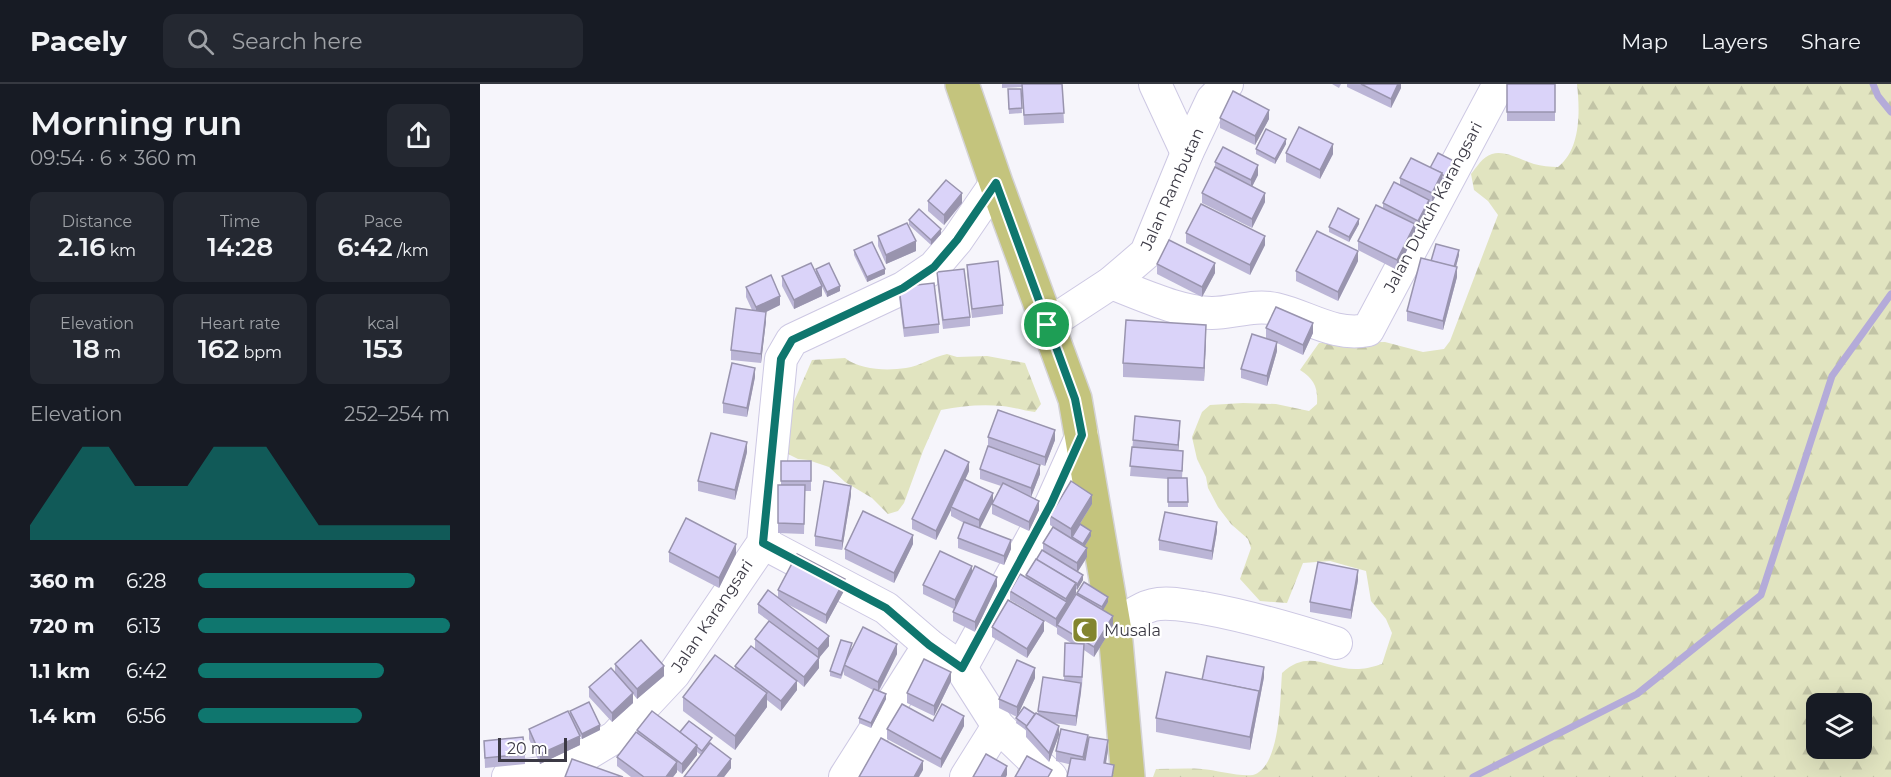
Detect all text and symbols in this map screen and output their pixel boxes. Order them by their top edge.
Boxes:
search box [163,14,583,68]
text: Pacely [30,24,127,58]
icon: search [184,25,217,58]
text: Search here [232,28,363,55]
text: Map [1621,29,1668,54]
text: Layers [1701,29,1768,54]
text: Share [1801,29,1861,54]
text: Morning run [30,103,242,143]
button: share [387,104,450,167]
street label: Jalan Dukuh Karangsari [1379,118,1486,297]
street label: Jalan Rambutan [1136,125,1208,254]
text: 09:54 · 6 × 360 m [30,146,197,170]
text: Distance [62,212,132,231]
text: Time [220,212,260,231]
text: Pace [363,212,403,231]
text: 2.16 [58,231,105,263]
text: 14:28 [207,231,273,263]
text: 6:42 [337,231,393,263]
text: km [105,241,136,260]
text: /km [393,241,429,260]
pin [1021,299,1072,350]
icon: arrive [1030,308,1063,341]
text: Elevation [60,314,134,333]
text: Heart rate [200,314,280,333]
text: kcal [367,314,399,333]
text: 18 [73,333,100,365]
text: 162 [198,333,239,365]
text: 153 [363,333,403,365]
text: m [100,343,121,362]
text: bpm [239,343,282,362]
text: Elevation [30,402,122,426]
text: 252–254 m [344,402,450,426]
street label: Jalan Karangsari [667,556,757,677]
text: 360 m [30,569,95,593]
text: 6:28 [126,569,167,593]
text: 720 m [30,614,94,638]
text: 6:13 [126,614,161,638]
mosque icon: Musala [1070,615,1100,645]
place label: Musala [1104,621,1161,640]
text: 1.1 km [30,659,90,683]
text: 6:42 [126,659,167,683]
map controls [1806,693,1872,759]
button: layers [1806,693,1872,759]
text: 1.4 km [30,704,97,728]
text: 6:56 [126,704,166,728]
scale bar [498,735,567,762]
text: 20 m [507,739,548,758]

